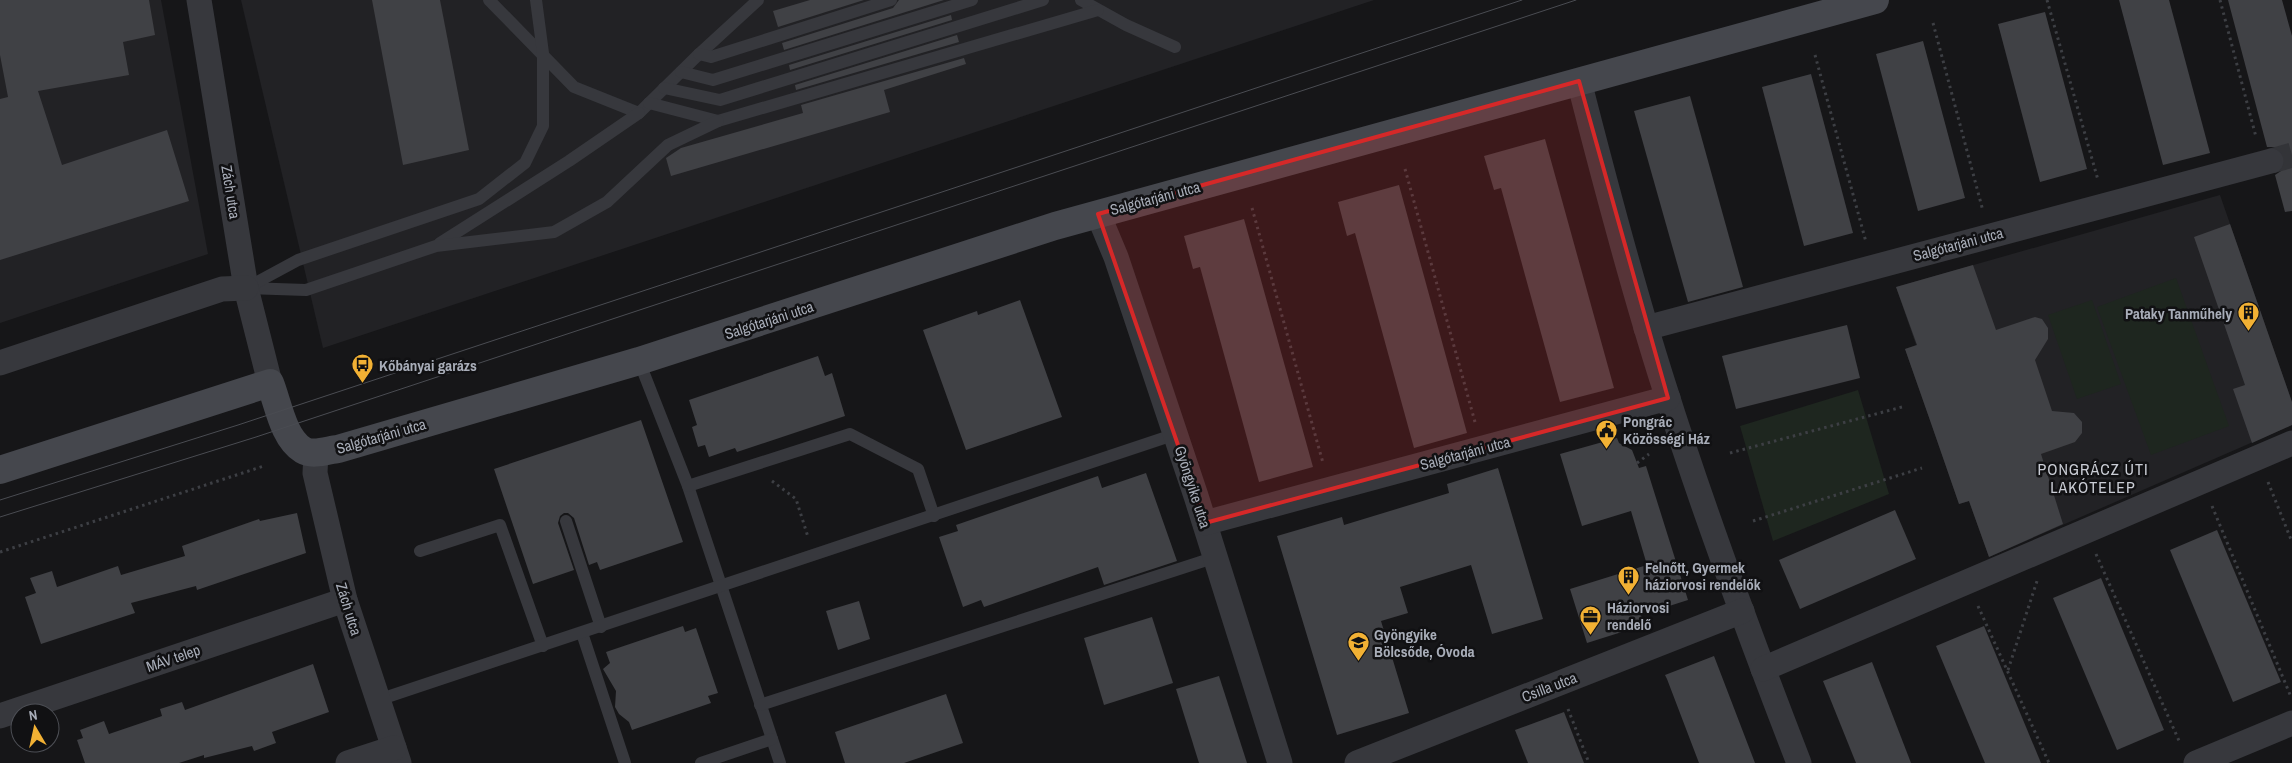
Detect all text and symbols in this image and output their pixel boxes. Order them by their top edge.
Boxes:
street label: Zách utca [216,164,246,220]
street label: Salgótarjáni utca [1108,176,1202,220]
street label: Salgótarjáni utca [1911,222,2005,266]
street label: Salgótarjáni utca [722,296,816,344]
building icon: Pataky Tanműhely [2236,301,2260,332]
place label: Pataky Tanműhely [2125,303,2232,324]
bus stop icon: Kőbányai garázs [351,353,375,384]
place label: Kőbányai garázs [379,355,477,376]
place label: Pongrác Közösségi Ház [1623,411,1710,449]
street label: Salgótarjáni utca [334,413,428,459]
public building icon: Pongrác Közösségi Ház [1595,418,1619,449]
street label: Salgótarjáni utca [1418,431,1512,475]
street label: Gyöngyike utca [1170,443,1216,531]
district label: PONGRÁCZ ÚTI LAKÓTELEP [2037,458,2149,498]
place label: Felnőtt, Gyermek háziorvosi rendelők [1645,557,1761,595]
building icon: Felnőtt, Gyermek háziorvosi rendelők [1617,564,1641,595]
street label: Zách utca [331,580,367,638]
place label: Háziorvosi rendelő [1607,597,1669,635]
office icon: Háziorvosi rendelő [1579,604,1603,635]
place label: Gyöngyike Bölcsőde, Óvoda [1374,624,1475,662]
school or university icon: Gyöngyike Bölcsőde, Óvoda [1346,631,1370,662]
street label: MÁV telep [143,639,203,677]
street label: Csilla utca [1518,667,1580,707]
north arrow [10,703,60,753]
text: N [27,706,38,725]

